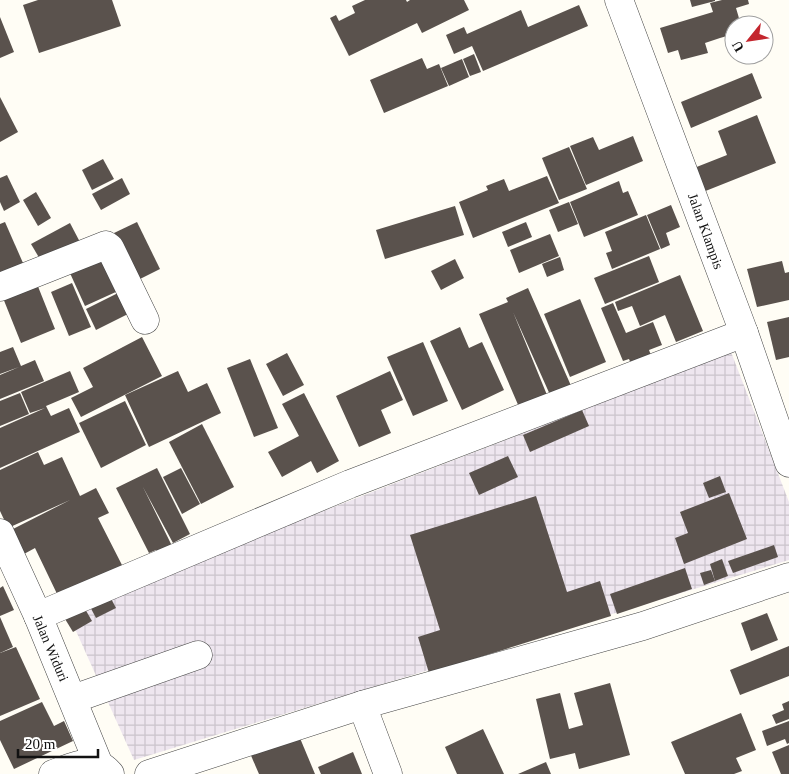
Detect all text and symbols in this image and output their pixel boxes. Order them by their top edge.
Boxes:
north arrow [724,15,774,65]
text: U [729,38,747,54]
street label: Jalan Klampis [685,191,726,271]
street label: Jalan Widuri [30,613,71,684]
scale bar [18,726,98,758]
text: 20 m [25,736,56,752]

